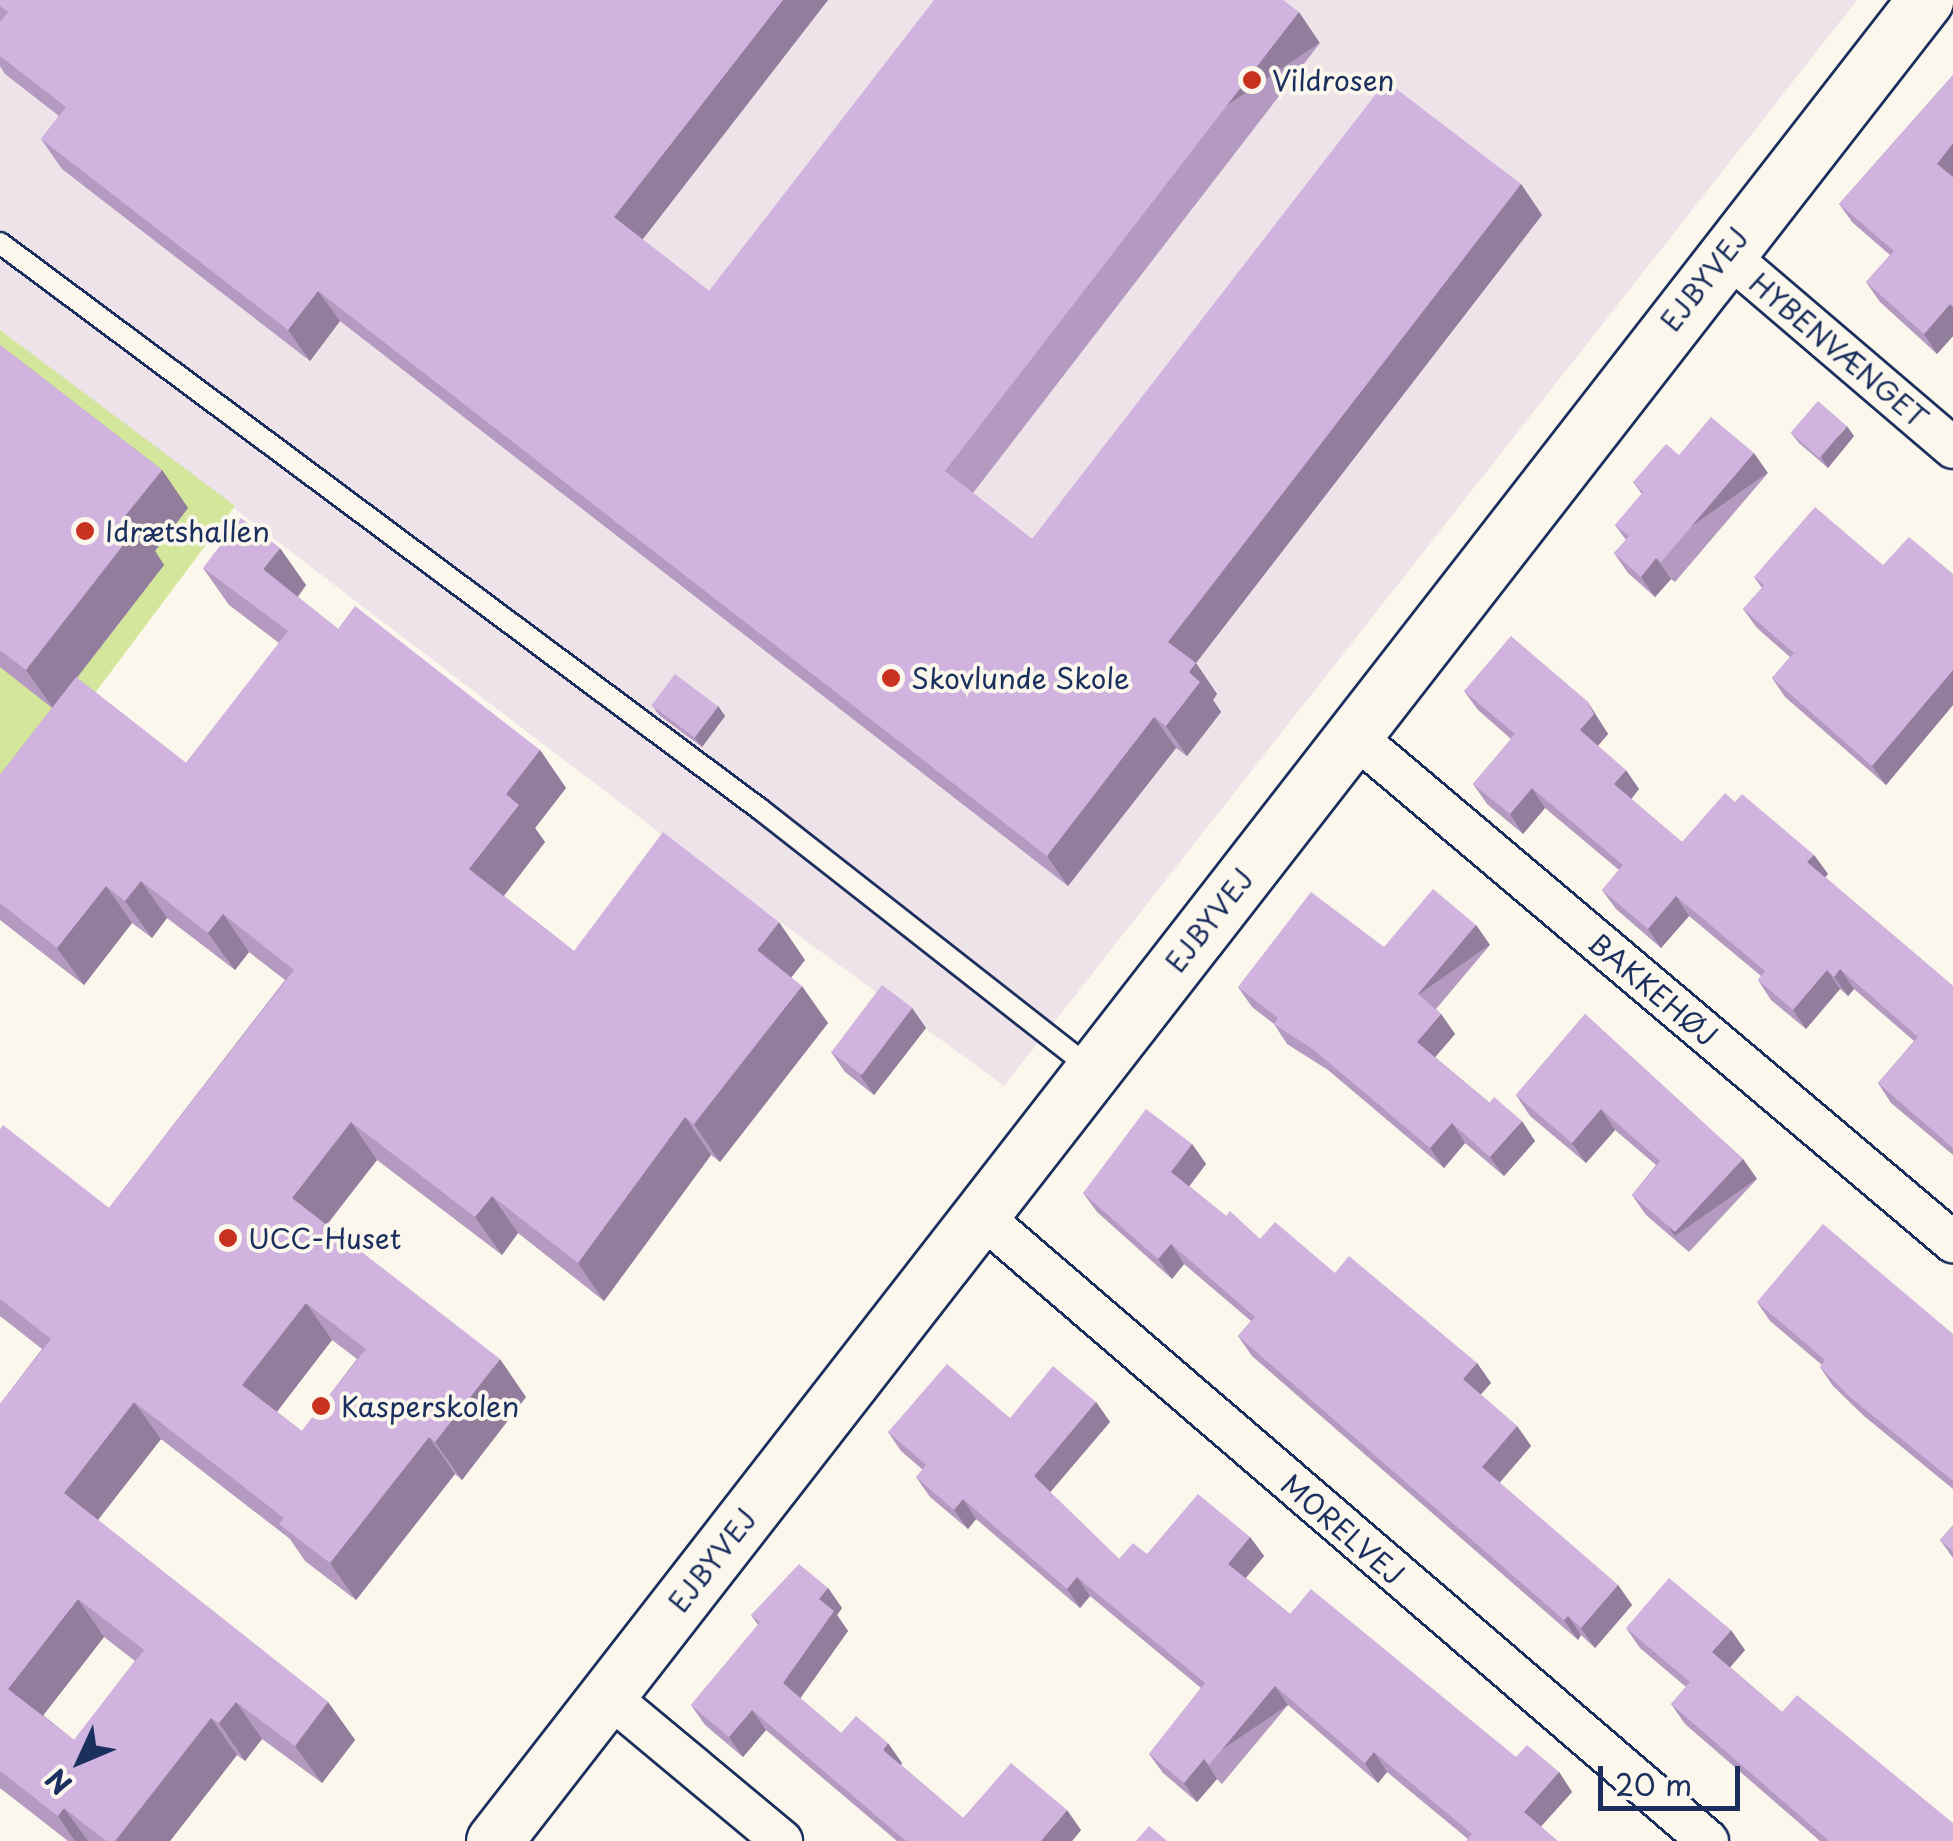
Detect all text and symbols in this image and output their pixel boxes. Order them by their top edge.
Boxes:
place label: Vildrosen [1272,63,1394,97]
marker: Vildrosen [1241,69,1263,91]
street label: EJBYVEJ [1653,221,1755,337]
street label: HYBENVÆNGET [1743,266,1935,434]
place label: Idrætshallen [105,514,270,548]
marker: Idrætshallen [74,520,96,542]
place label: Skovlunde Skole [911,661,1130,695]
marker: Skovlunde Skole [880,667,902,689]
street label: EJBYVEJ [1158,862,1260,978]
street label: BAKKEHØJ [1582,925,1724,1053]
place label: UCC-Huset [248,1221,401,1255]
marker: UCC-Huset [217,1227,239,1249]
place label: Kasperskolen [341,1389,519,1423]
marker: Kasperskolen [310,1395,332,1417]
street label: MORELVEJ [1275,1467,1411,1591]
street label: EJBYVEJ [661,1502,763,1618]
north arrow [30,1711,130,1811]
scale bar [1603,1746,1746,1808]
text: N [35,1759,81,1805]
text: 20 m [1615,1761,1692,1806]

